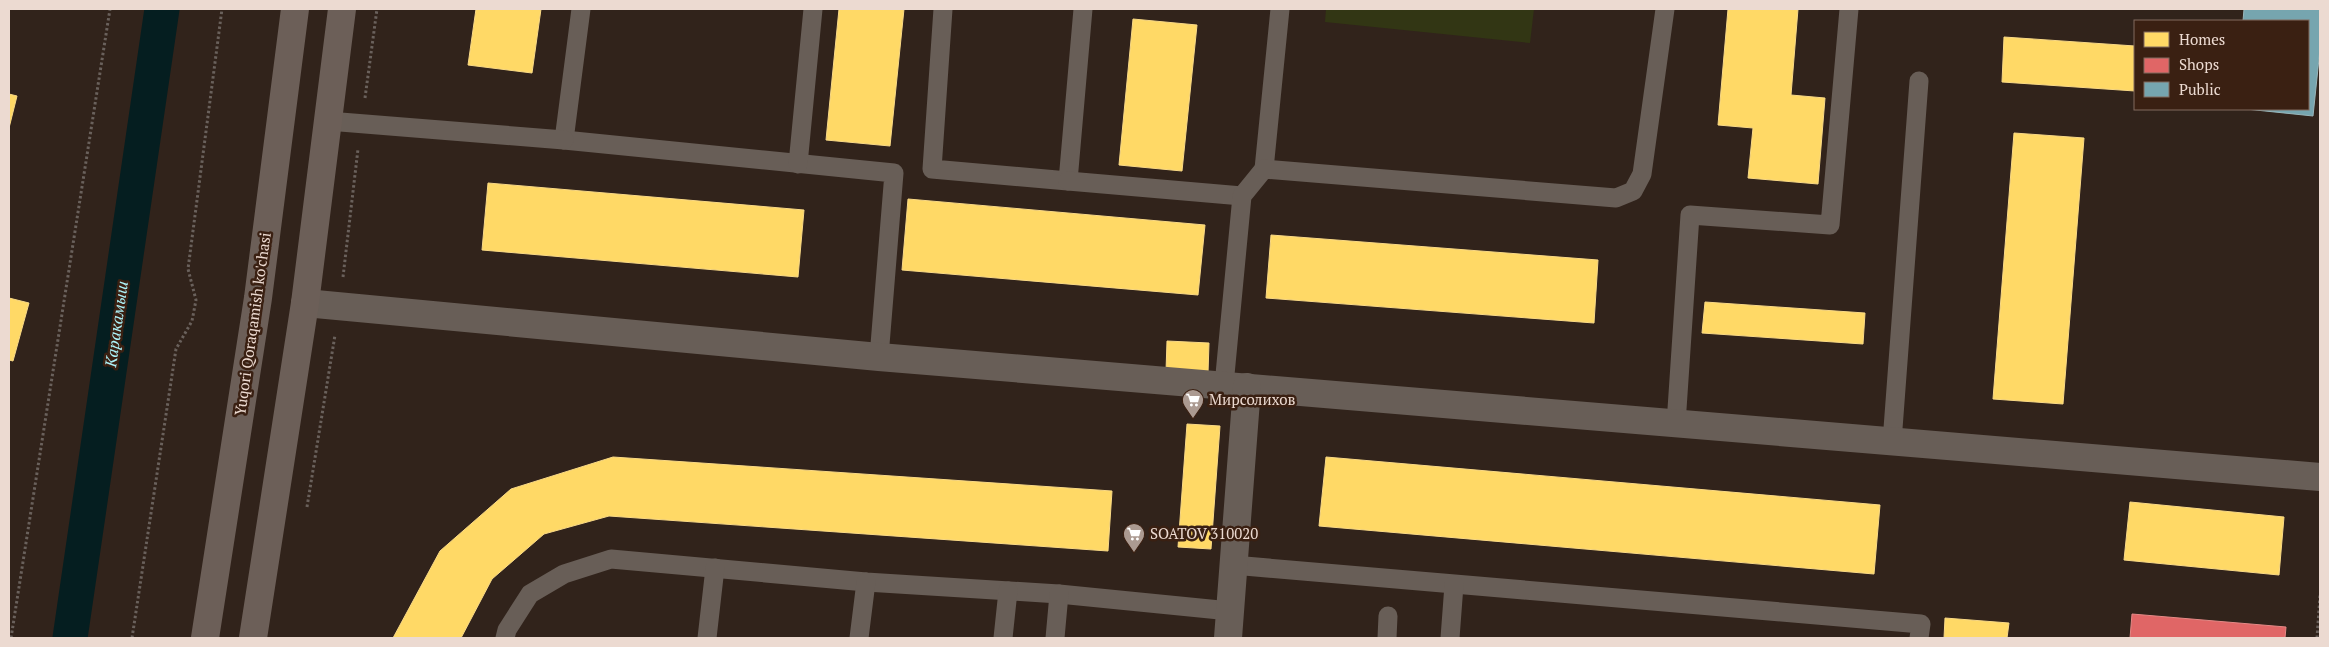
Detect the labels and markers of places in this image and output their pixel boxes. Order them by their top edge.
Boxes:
supermarket icon: Мирсолихов [1181,388,1205,419]
place label: Мирсолихов [1209,389,1296,409]
supermarket icon: SOATOV 310020 [1122,522,1146,553]
place label: SOATOV 310020 [1150,523,1258,543]

